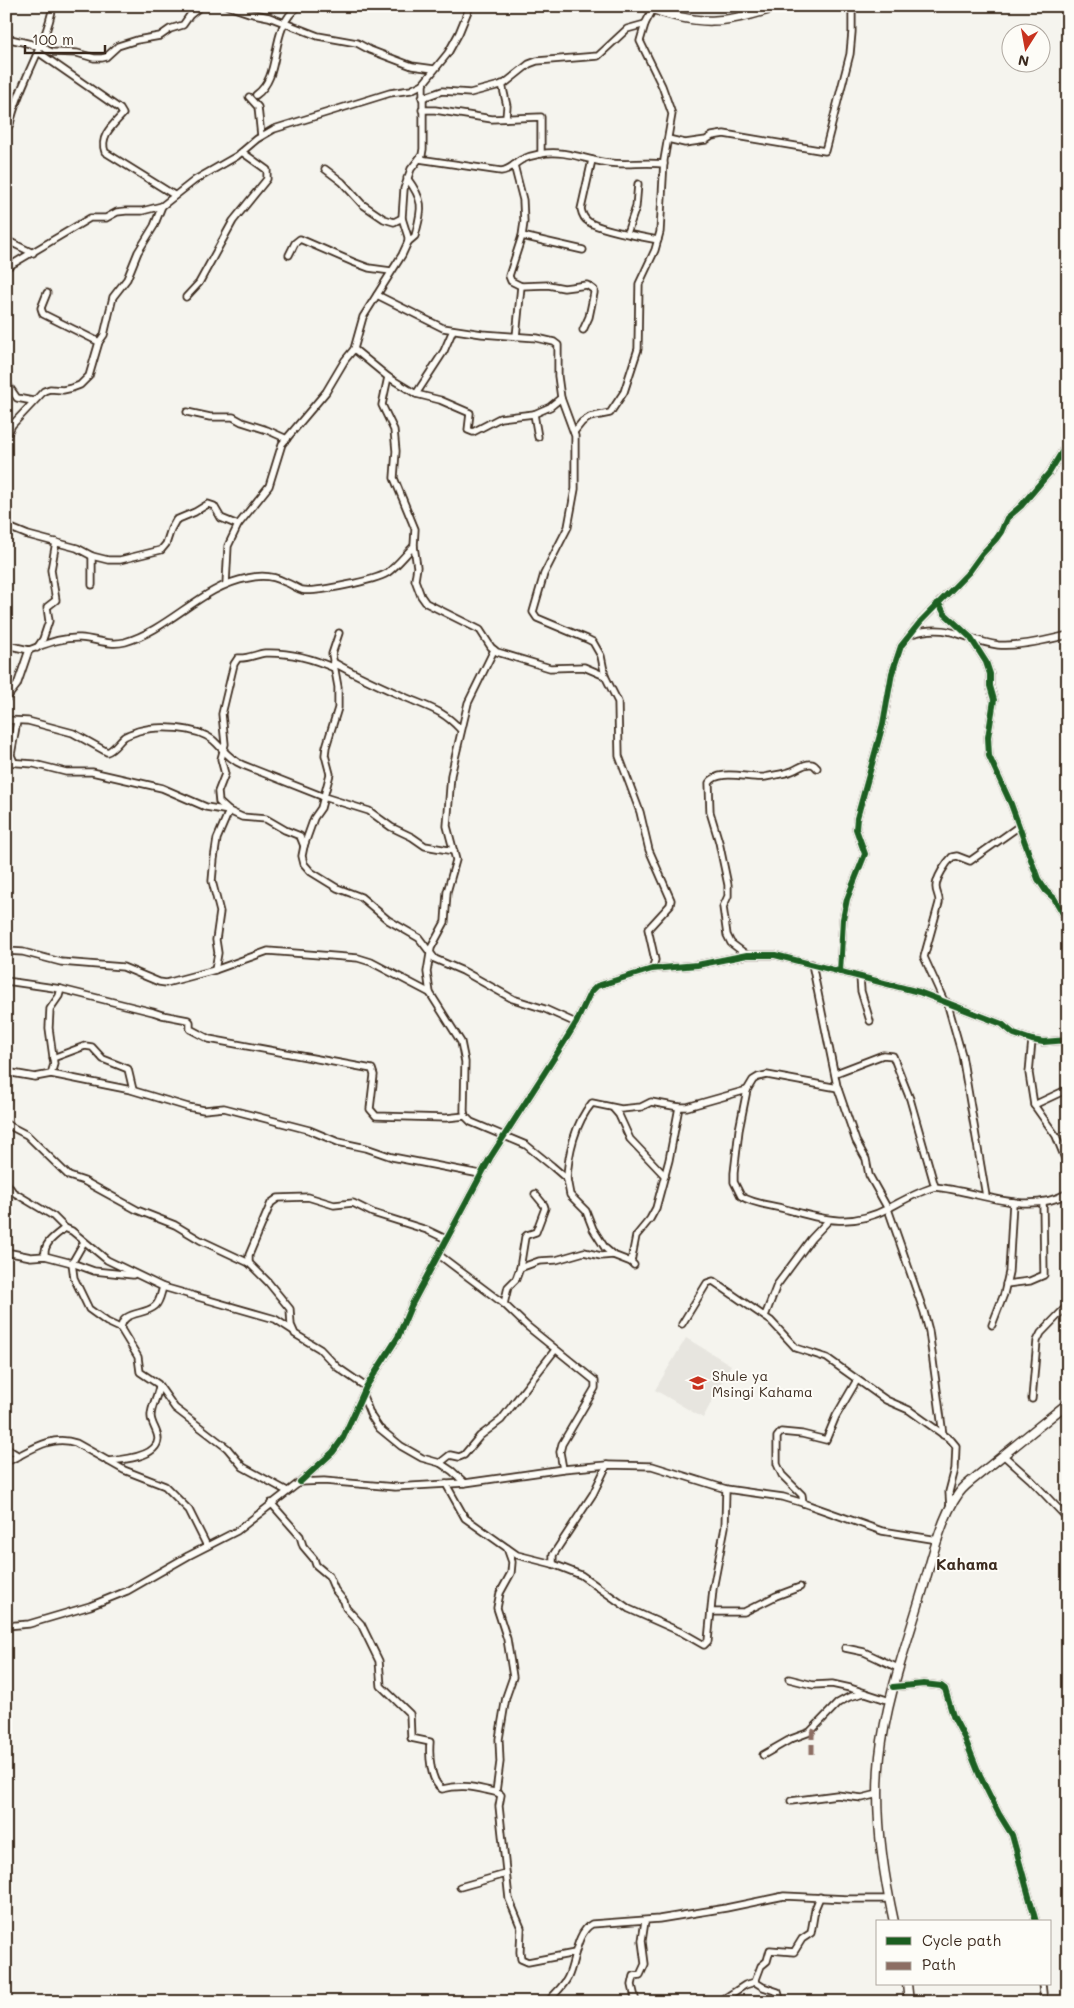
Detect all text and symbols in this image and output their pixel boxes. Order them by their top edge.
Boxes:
scale bar [25,22,105,54]
north arrow [1002,22,1052,72]
text: 100 m [32,29,74,49]
text: N [1016,51,1030,72]
place label: Shule ya Msingi Kahama [712,1366,813,1401]
school or university icon: Shule ya Msingi Kahama [688,1373,708,1393]
district label: Kahama [936,1553,998,1574]
legend [876,1920,1052,1986]
text: Cycle path [922,1930,1001,1950]
text: Path [922,1954,956,1974]

